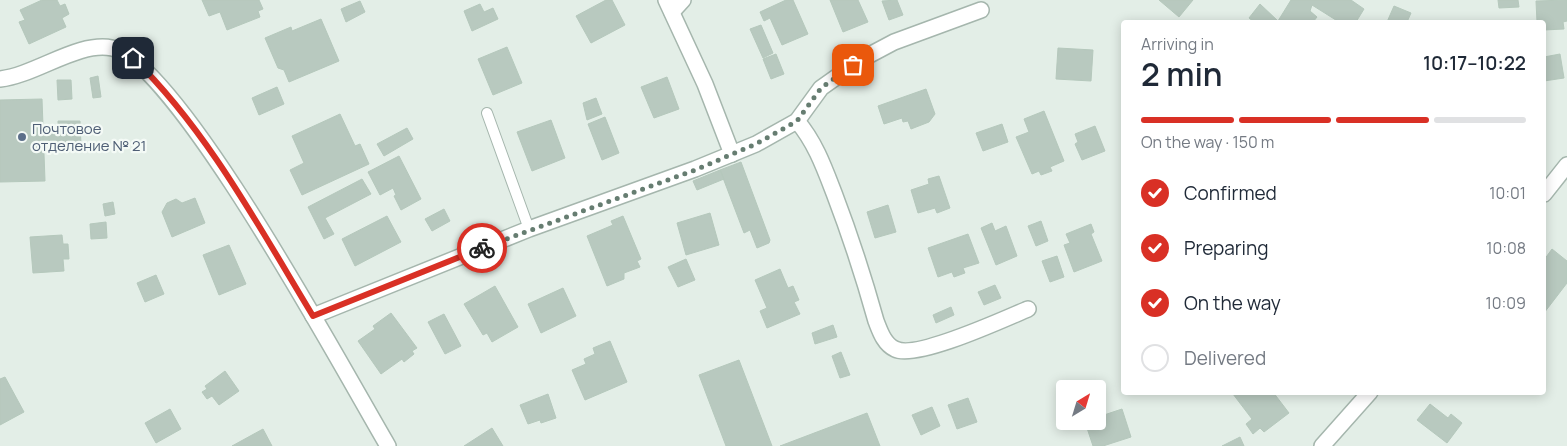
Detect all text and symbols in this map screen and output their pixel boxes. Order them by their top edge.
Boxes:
text: Arriving in [1141,33,1214,55]
pin [112,37,154,79]
icon: home [119,44,147,72]
pin [832,44,874,86]
text: 10:17–10:22 [1423,50,1526,76]
icon: bag [839,51,867,79]
text: 2 min [1141,52,1223,96]
place label: Почтовое отделение № 21 [32,118,146,156]
marker: Почтовое отделение № 21 [16,131,28,143]
text: On the way · 150 m [1141,131,1274,153]
icon: check [1141,179,1169,207]
text: Confirmed [1184,180,1277,206]
text: 10:01 [1489,182,1526,204]
courier [457,223,507,273]
icon: bike [468,234,496,262]
icon: check [1141,234,1169,262]
text: Preparing [1184,235,1269,261]
text: 10:08 [1486,237,1526,259]
icon: check [1141,289,1169,317]
text: On the way [1184,290,1281,316]
text: 10:09 [1486,292,1526,314]
text: Delivered [1184,345,1266,371]
north arrow [1056,380,1106,430]
map controls [1056,380,1106,430]

